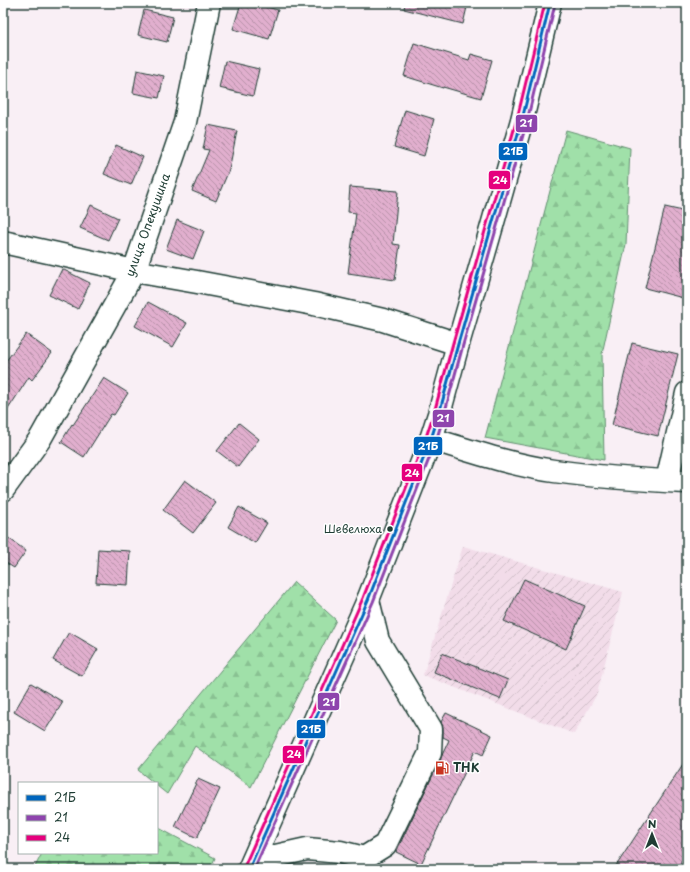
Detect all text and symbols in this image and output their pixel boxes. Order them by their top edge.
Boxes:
line badge: 21 [515,114,538,133]
text: 21 [520,114,532,131]
line badge: 21Б [498,142,528,161]
text: 21Б [503,142,524,159]
street label: улица Опекушина [120,170,174,279]
line badge: 24 [488,170,511,190]
text: 24 [493,171,508,188]
line badge: 21 [432,409,455,428]
text: 21 [437,409,449,426]
line badge: 21Б [413,436,443,456]
text: 21Б [418,437,439,454]
line badge: 24 [401,463,423,482]
text: 24 [405,464,420,481]
place label: Шевелюха [324,520,382,537]
marker: Шевелюха [385,524,395,534]
line badge: 21 [317,692,340,711]
text: 21 [323,693,335,710]
line badge: 21Б [296,719,326,739]
text: 21Б [301,720,322,737]
line badge: 24 [282,745,305,764]
text: 24 [287,745,302,762]
place label: ТНК [453,758,480,776]
fuel station icon: ТНК [434,760,450,776]
legend [18,782,158,854]
text: 21Б [54,788,76,806]
text: 21 [54,808,68,826]
north arrow [632,814,672,854]
text: N [648,815,657,832]
text: 24 [54,828,70,846]

